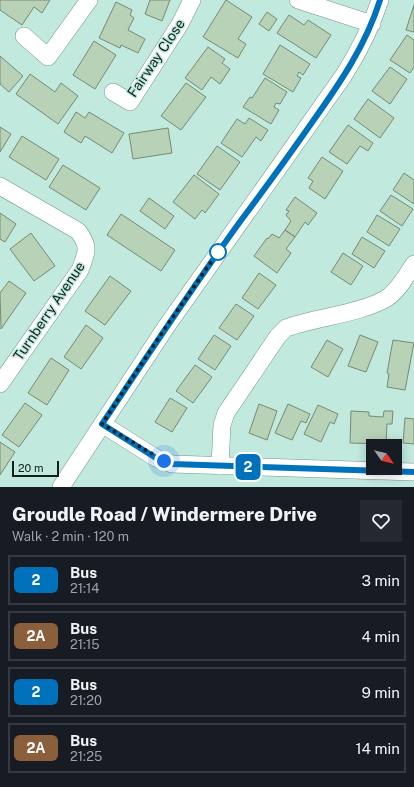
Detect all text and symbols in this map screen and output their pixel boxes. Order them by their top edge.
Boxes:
street label: Fairway Close [124,16,188,100]
unlabelled marker [209,243,227,261]
street label: Turnberry Avenue [10,259,88,363]
north arrow [366,439,402,475]
map controls [366,439,402,475]
your location [154,451,174,471]
line badge: 2 [235,454,261,480]
scale bar [12,459,59,478]
text: 2 [244,459,252,475]
text: 20 m [18,462,43,474]
button: heart [360,500,402,542]
text: Groudle Road / Windermere Drive [12,503,317,525]
text: Walk · 2 min · 120 m [12,529,129,544]
text: Bus [70,564,97,581]
text: 2 [32,572,40,588]
text: 3 min [361,572,400,589]
text: 21:14 [70,581,99,596]
text: Bus [70,620,97,637]
text: 2A [26,628,46,644]
text: 4 min [361,628,400,645]
text: 21:15 [70,637,100,652]
text: Bus [70,676,97,693]
text: 2 [32,684,40,700]
text: 9 min [362,684,400,701]
text: 21:20 [70,693,102,708]
text: Bus [70,732,97,749]
text: 2A [26,740,46,756]
text: 14 min [355,740,400,757]
text: 21:25 [70,749,102,764]

